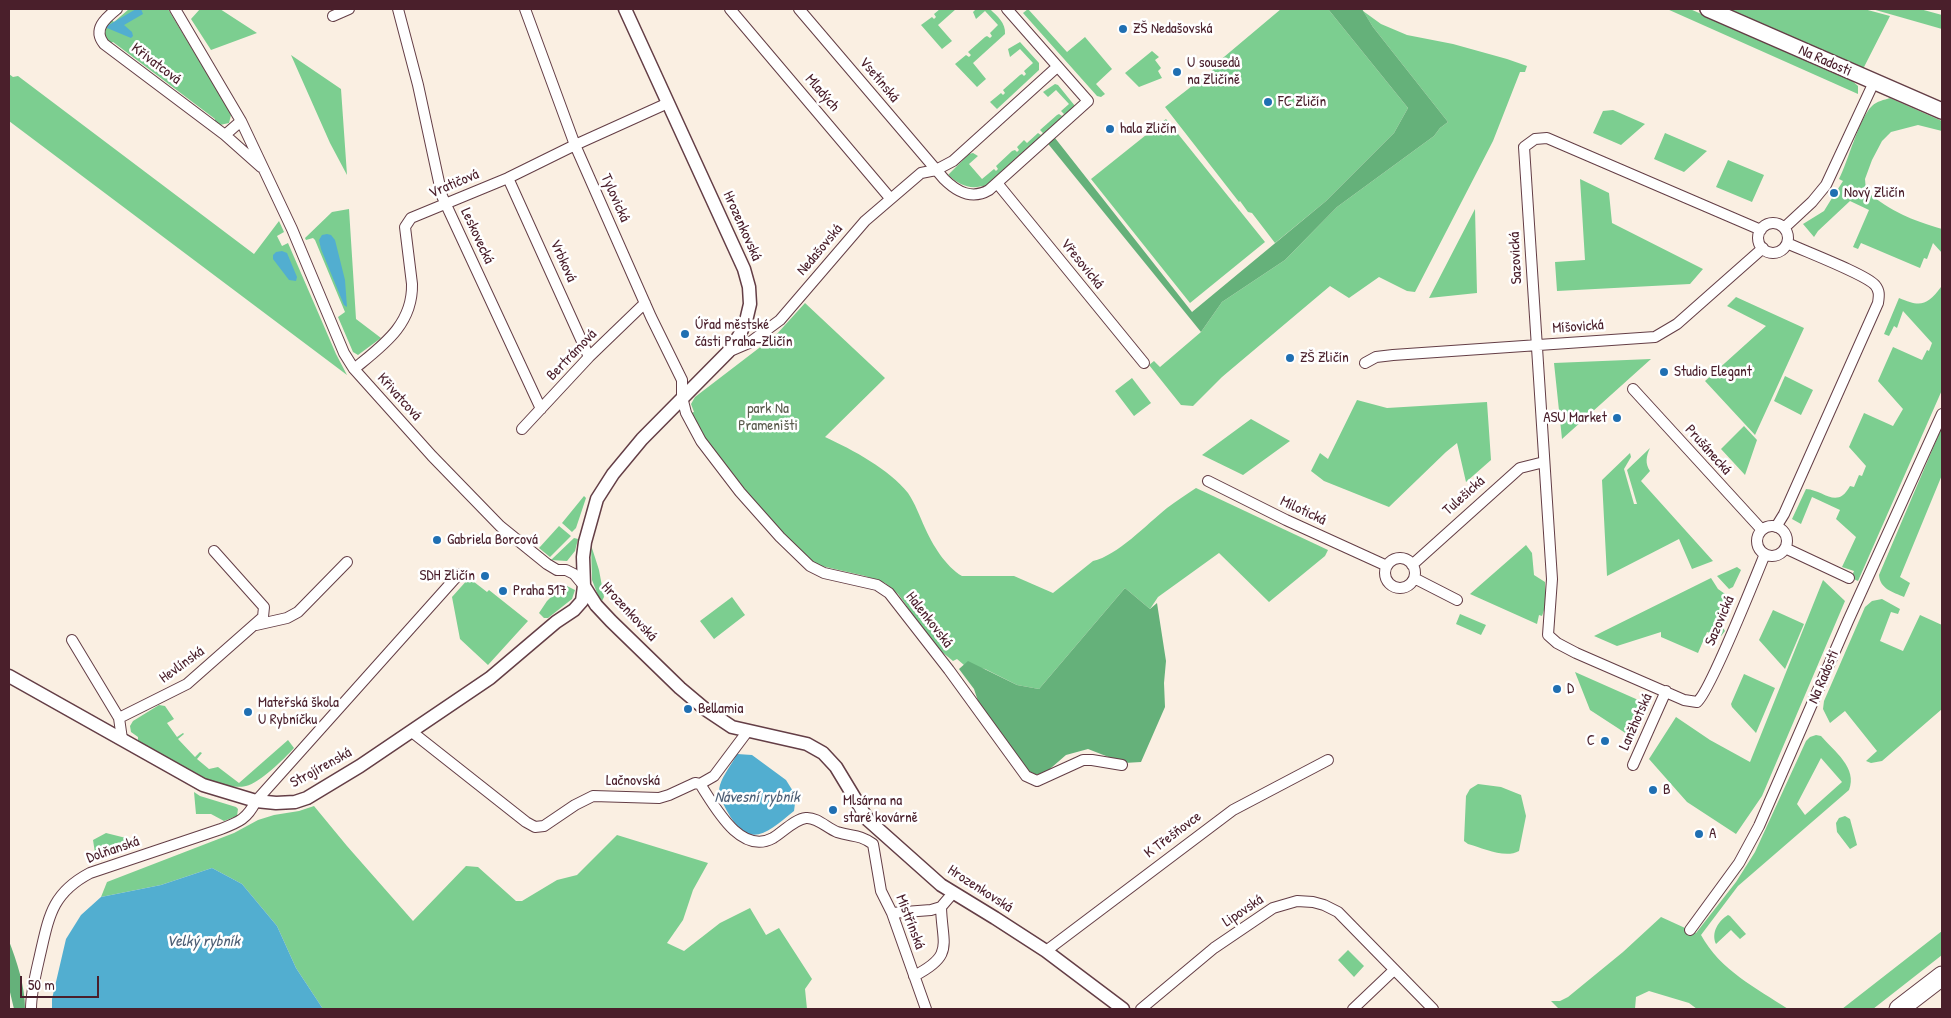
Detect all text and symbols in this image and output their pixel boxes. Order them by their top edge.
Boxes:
place label: ZŠ Nedašovská [1133,20,1212,38]
marker: ZŠ Nedašovská [1117,23,1129,35]
street label: Křivatcová [128,39,184,89]
street label: Na Radosti [1796,41,1854,81]
street label: Vsetínská [855,54,903,106]
place label: U sousedů na Zličíně [1187,54,1240,89]
marker: U sousedů na Zličíně [1171,66,1183,78]
street label: Mladých [801,71,843,115]
place label: FC Zličín [1278,93,1326,111]
marker: FC Zličín [1262,96,1274,108]
place label: hala Zličín [1120,120,1176,138]
marker: hala Zličín [1104,123,1116,135]
street label: Vratičová [426,165,482,203]
street label: Tylovická [596,171,634,225]
place label: Nový Zličín [1844,184,1905,202]
marker: Nový Zličín [1828,187,1840,199]
street label: Hrozenkovská [719,188,765,264]
street label: Leskovecká [456,205,498,267]
street label: Nedašovská [793,221,847,279]
street label: Sazovická [1506,231,1526,285]
street label: Vřesovická [1056,235,1108,293]
street label: Vrbková [546,237,580,285]
place label: Úřad městské části Praha-Zličín [695,316,792,351]
street label: Míšovická [1552,316,1604,338]
street label: Bertrámová [543,326,601,384]
marker: Úřad městské části Praha-Zličín [679,328,691,340]
place label: ZŠ Zličín [1300,349,1349,367]
marker: ZŠ Zličín [1284,352,1296,364]
place label: Studio Elegant [1674,363,1752,381]
marker: Studio Elegant [1658,366,1670,378]
street label: Křivatcová [373,370,425,424]
park label: park Na Prameništi [738,400,798,435]
place label: ASU Market [1543,409,1607,427]
marker: ASU Market [1611,412,1623,424]
street label: Prušánecká [1681,421,1735,479]
street label: Tulešická [1439,473,1489,519]
street label: Milotická [1277,493,1329,529]
place label: Gabriela Borcová [447,531,538,549]
marker: Gabriela Borcová [431,534,443,546]
place label: SDH Zličín [420,567,475,585]
marker: SDH Zličín [479,570,491,582]
street label: Hrozenkovská [597,579,661,645]
place label: Praha 517 [513,582,567,600]
marker: Praha 517 [497,585,509,597]
street label: Halenkovská [902,589,956,651]
street label: Sazovická [1701,593,1739,649]
street label: Hevlínská [156,643,208,687]
street label: Na Radosti [1805,648,1843,706]
place label: D [1567,680,1574,698]
marker: D [1551,683,1563,695]
street label: Lanžhotská [1616,691,1656,753]
place label: Mateřská škola U Rybníčku [258,694,339,729]
place label: Bellamia [698,700,743,718]
marker: Bellamia [682,703,694,715]
marker: Mateřská škola U Rybníčku [242,706,254,718]
place label: C [1587,732,1595,750]
marker: C [1599,735,1611,747]
street label: Strojírenská [287,744,355,792]
street label: Lačnovská [606,772,660,790]
place label: B [1663,781,1671,799]
marker: B [1647,784,1659,796]
water label: Návesní rybník [714,788,800,808]
place label: Mlsárna na staré kovárně [843,792,918,827]
marker: Mlsárna na staré kovárně [827,804,839,816]
street label: K Třešňovce [1141,808,1205,862]
place label: A [1709,825,1716,843]
marker: A [1693,828,1705,840]
street label: Dolňanská [84,833,142,867]
street label: Hrozenkovská [944,861,1016,917]
street label: Lipovská [1219,891,1267,931]
street label: Mistřínská [891,892,929,952]
water label: Velký rybník [166,932,240,952]
scale bar [22,966,101,998]
text: 50 m [28,974,55,995]

